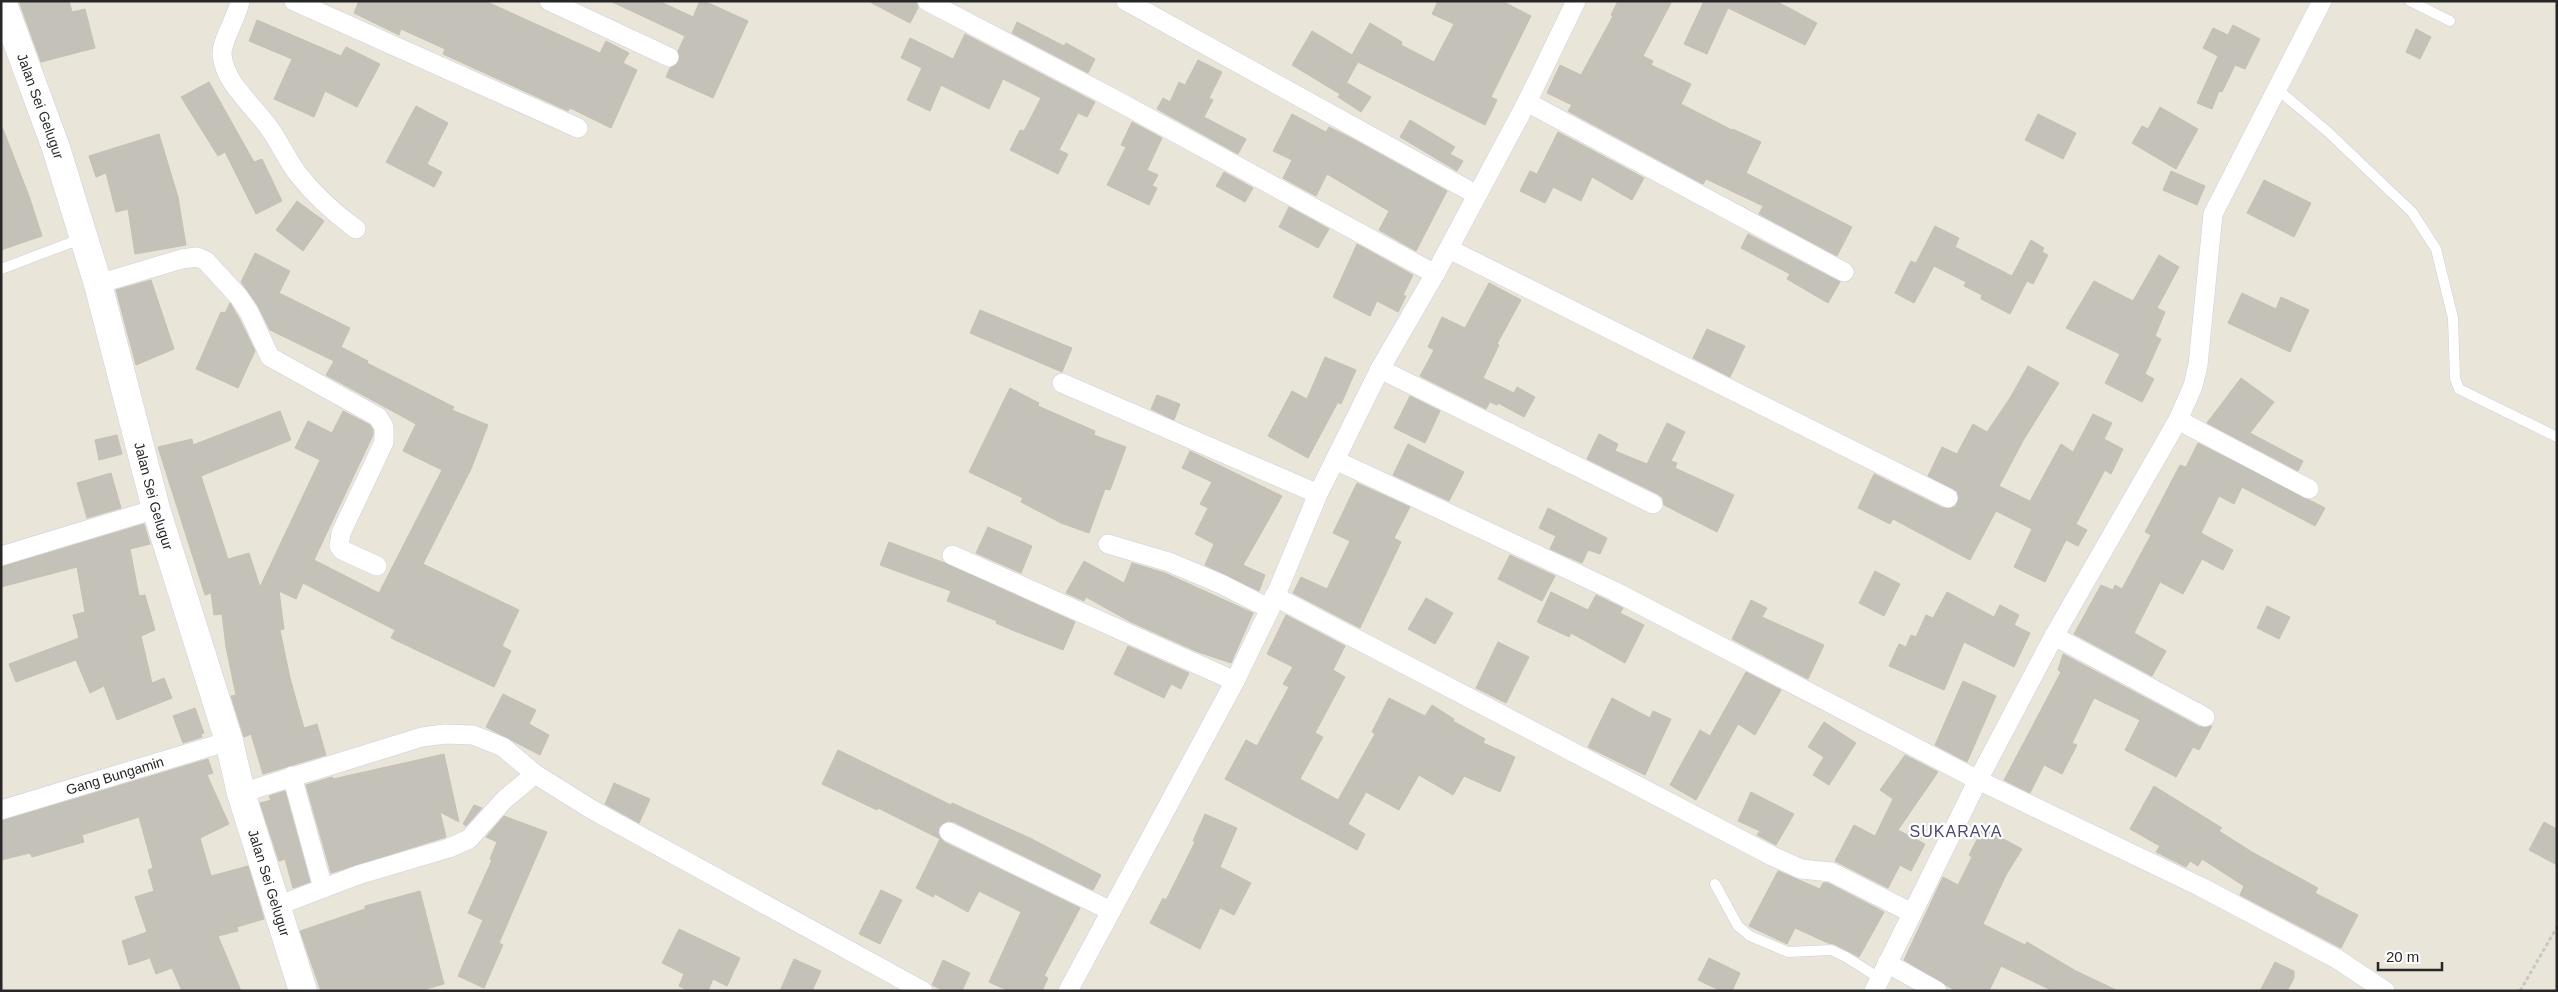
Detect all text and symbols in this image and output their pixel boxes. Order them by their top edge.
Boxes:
street label: Jalan Sei Gelugur [14,51,67,161]
street label: Jalan Sei Gelugur [131,440,176,552]
street label: Gang Bungamin [64,753,166,798]
district label: SUKARAYA [1910,823,2002,840]
street label: Jalan Sei Gelugur [245,827,294,939]
scale bar [2378,940,2442,972]
text: 20 m [2386,948,2419,965]

